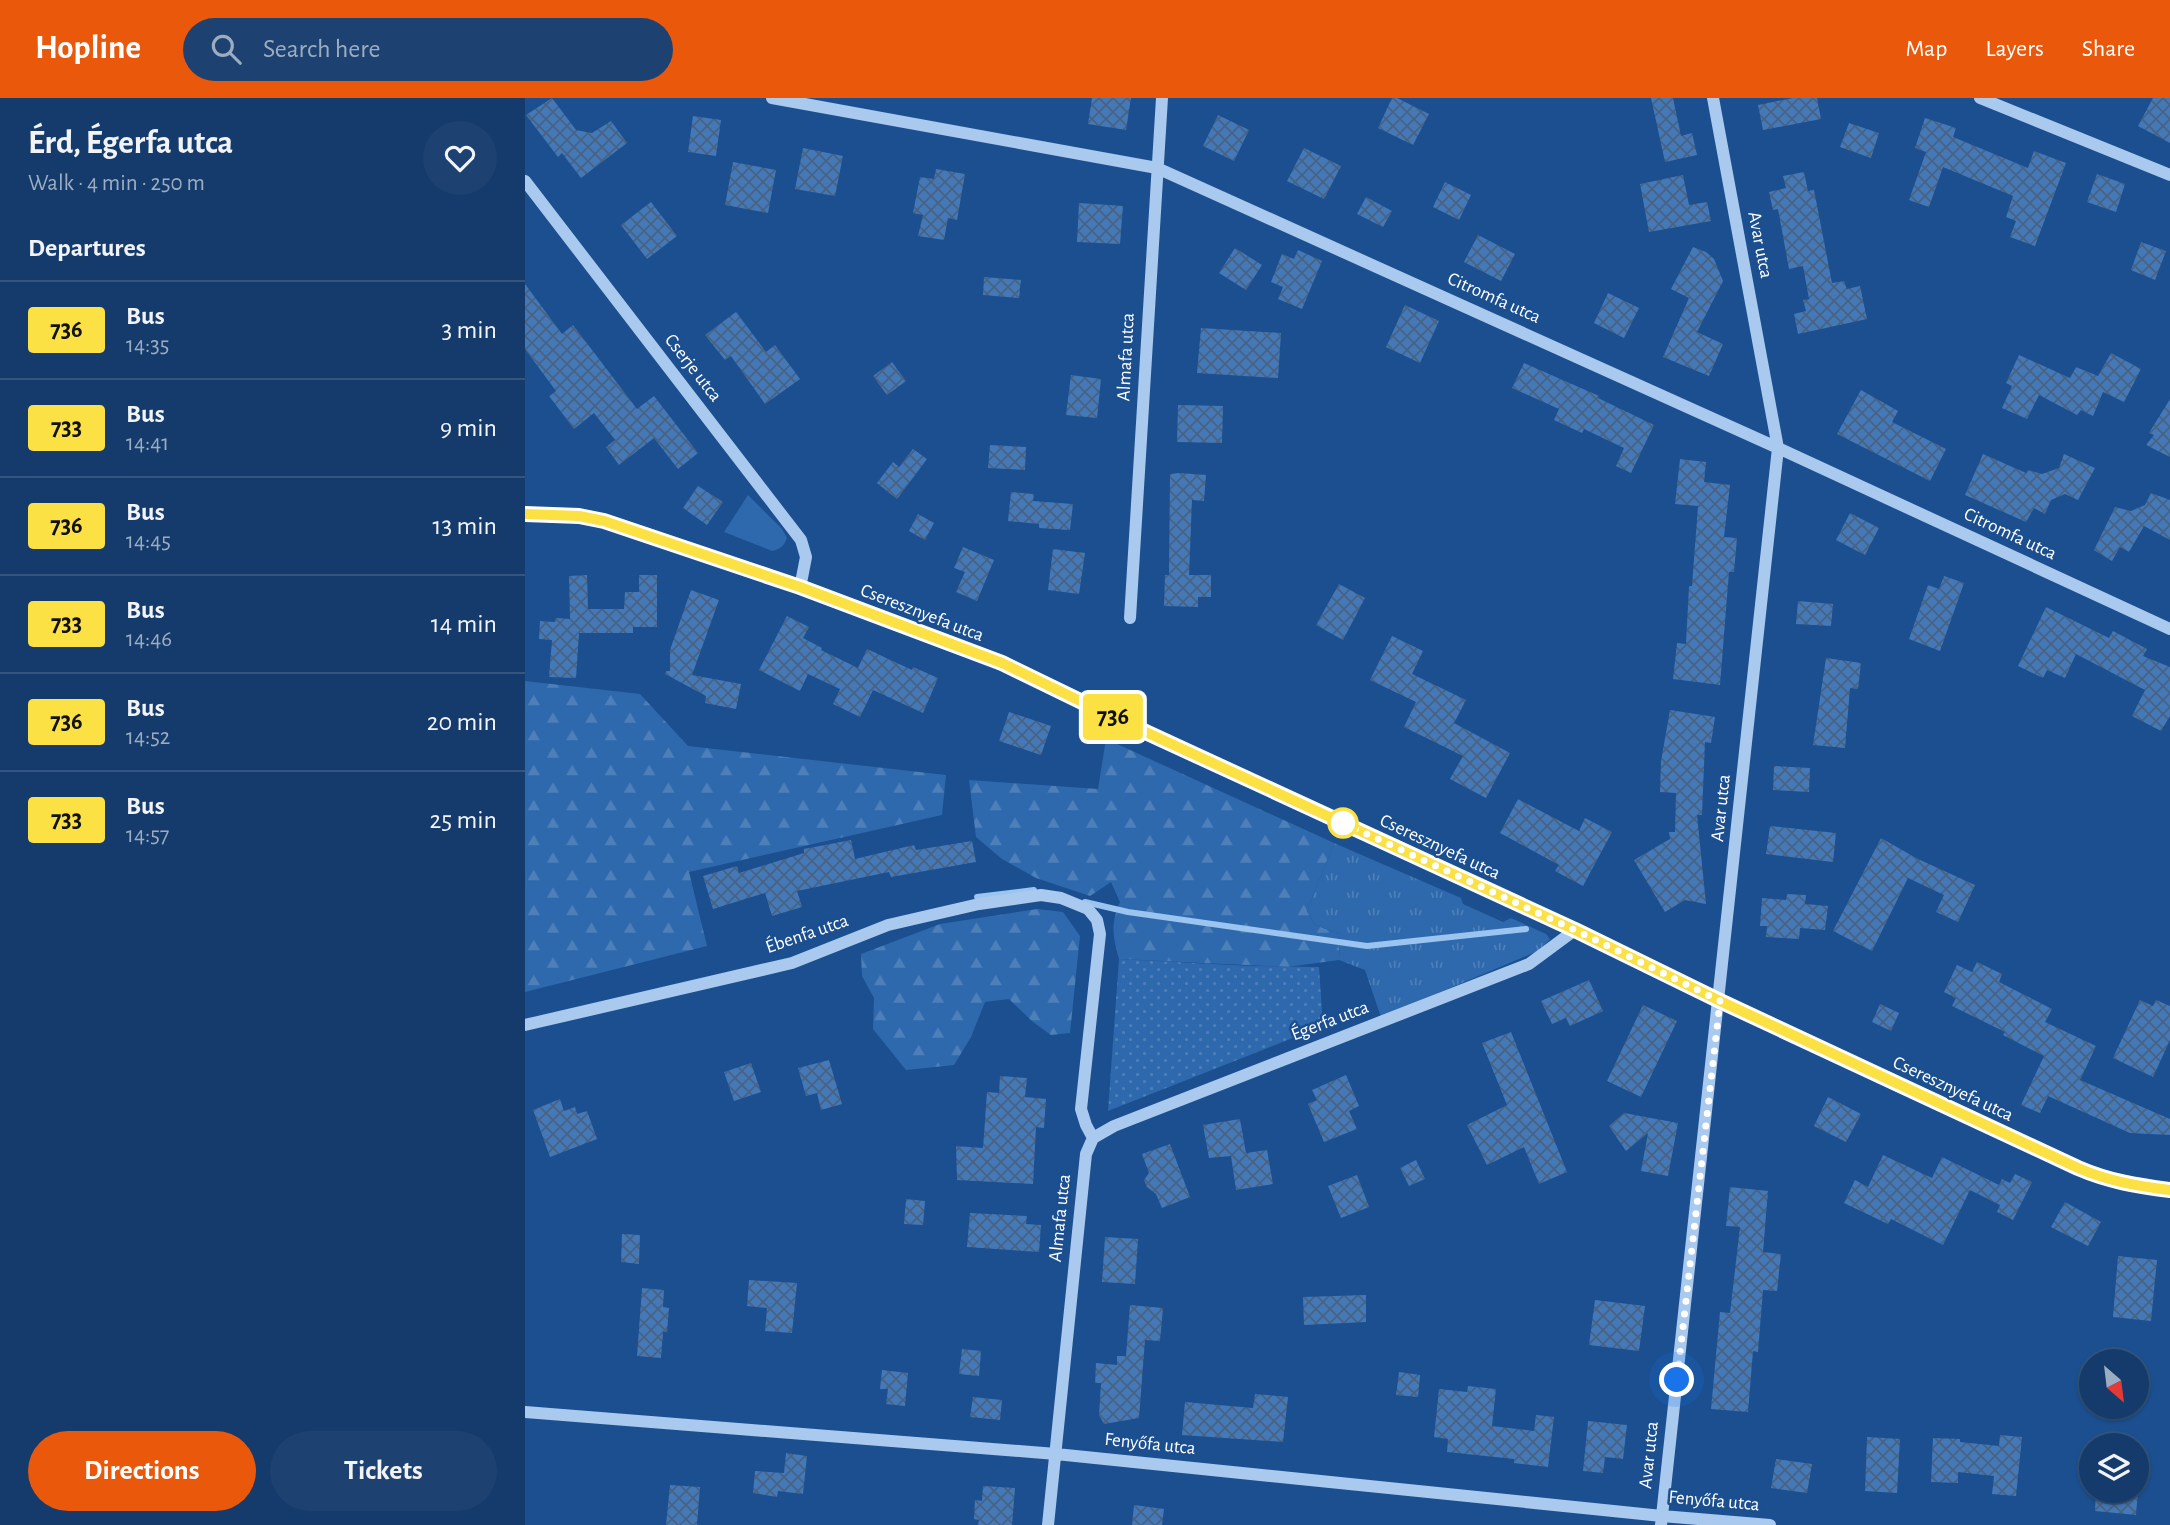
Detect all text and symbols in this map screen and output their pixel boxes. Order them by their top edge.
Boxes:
search box [183,18,673,81]
icon: search [207,30,245,68]
text: Hopline [35,32,141,65]
text: Search here [263,36,381,62]
text: Map [1905,37,1947,61]
text: Layers [1985,37,2044,61]
text: Share [2082,37,2135,61]
button: heart [423,121,497,195]
text: Érd, Égerfa utca [28,127,233,160]
text: Walk · 4 min · 250 m [28,172,205,195]
street label: Avar utca [1744,210,1776,280]
text: Departures [28,235,146,261]
street label: Citromfa utca [1445,269,1544,327]
text: Bus [126,303,165,329]
street label: Almafa utca [1114,312,1138,402]
text: 3 min [441,317,497,343]
text: 736 [50,318,83,342]
street label: Cserje utca [661,331,725,406]
text: 14:35 [126,334,169,357]
text: Bus [126,401,165,427]
text: 9 min [440,415,497,441]
text: 733 [51,416,82,440]
text: 14:41 [126,432,169,455]
text: Bus [126,499,165,525]
street label: Citromfa utca [1961,504,2059,564]
text: 13 min [433,513,497,539]
text: 736 [50,514,83,538]
text: 14:45 [126,530,171,553]
street label: Cseresznyefa utca [858,581,986,645]
text: Bus [126,597,165,623]
text: 14 min [431,611,497,637]
text: 733 [51,612,82,636]
text: 14:46 [126,628,172,651]
line badge: 736 [1073,694,1153,740]
text: Bus [126,695,165,721]
text: 736 [1097,705,1129,729]
text: 20 min [427,709,497,735]
text: 736 [50,710,83,734]
text: 14:52 [126,726,170,749]
street label: Avar utca [1708,773,1734,843]
text: Bus [126,793,165,819]
text: 25 min [430,807,497,833]
text: 733 [51,808,82,832]
unlabelled marker [1328,808,1358,838]
street label: Cseresznyefa utca [1377,811,1503,883]
text: 14:57 [126,824,169,847]
street label: Ébenfa utca [763,909,851,957]
street label: Égerfa utca [1288,996,1372,1044]
street label: Cseresznyefa utca [1890,1053,2016,1125]
street label: Almafa utca [1046,1173,1074,1263]
north arrow [2079,1349,2149,1419]
map controls [2079,1349,2149,1503]
your location [1659,1362,1694,1397]
street label: Avar utca [1636,1420,1662,1490]
street label: Fenyőfa utca [1104,1430,1197,1458]
button: Directions [28,1431,256,1511]
button: Tickets [270,1431,497,1511]
button: layers [2079,1433,2149,1503]
street label: Fenyőfa utca [1668,1488,1761,1514]

